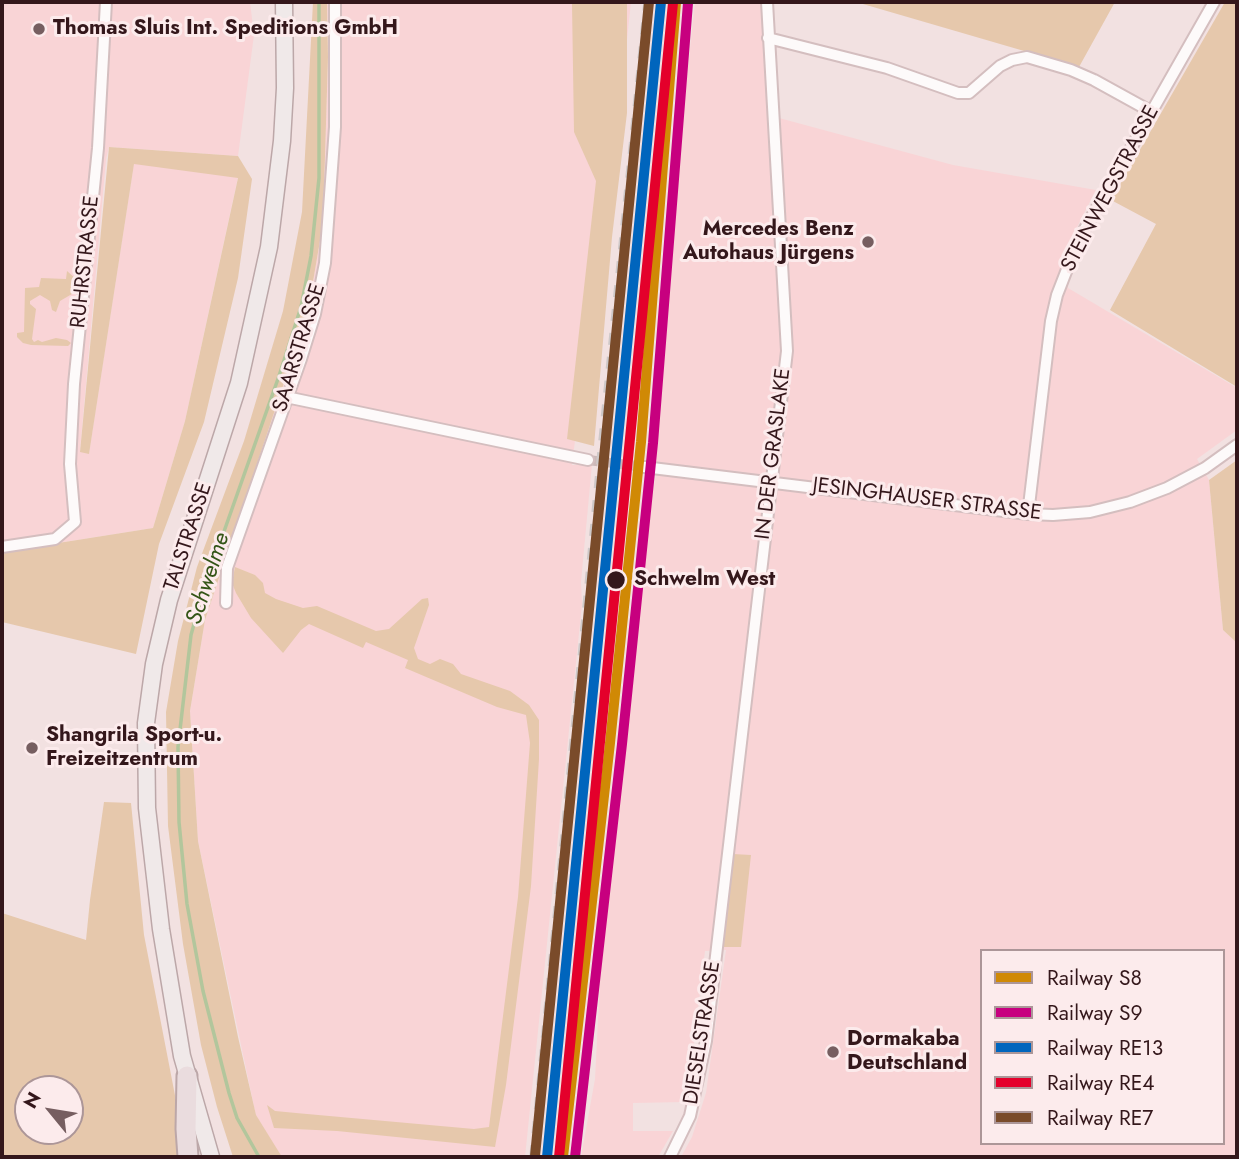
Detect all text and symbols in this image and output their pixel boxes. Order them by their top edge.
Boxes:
place label: Thomas Sluis Int. Speditions GmbH [53,16,398,42]
marker: Thomas Sluis Int. Speditions GmbH [31,21,47,37]
street label: STEINWEGSTRASSE [1057,102,1165,276]
street label: RUHRSTRASSE [67,194,105,330]
place label: Mercedes Benz Autohaus Jürgens [683,217,854,267]
marker: Mercedes Benz Autohaus Jürgens [860,234,876,250]
street label: SAARSTRASSE [268,281,332,415]
street label: IN DER GRASLAKE [751,367,797,541]
street label: JESINGHAUSER STRASSE [811,473,1043,527]
street label: TALSTRASSE [160,480,218,594]
water label: Schwelme [181,530,237,628]
place label: Schwelm West [634,567,775,593]
marker: Schwelm West [605,569,627,591]
place label: Shangrila Sport-u. Freizeitzentrum [46,723,222,773]
marker: Shangrila Sport-u. Freizeitzentrum [24,740,40,756]
legend [980,949,1225,1145]
street label: DIESELSTRASSE [679,959,727,1107]
text: Railway S8 [1047,963,1142,993]
text: Railway S9 [1047,998,1143,1028]
place label: Dormakaba Deutschland [847,1027,967,1077]
text: Railway RE13 [1047,1033,1163,1063]
marker: Dormakaba Deutschland [825,1044,841,1060]
text: Railway RE4 [1047,1068,1155,1098]
north arrow [14,1075,84,1145]
text: N [17,1087,48,1114]
text: Railway RE7 [1047,1103,1153,1133]

